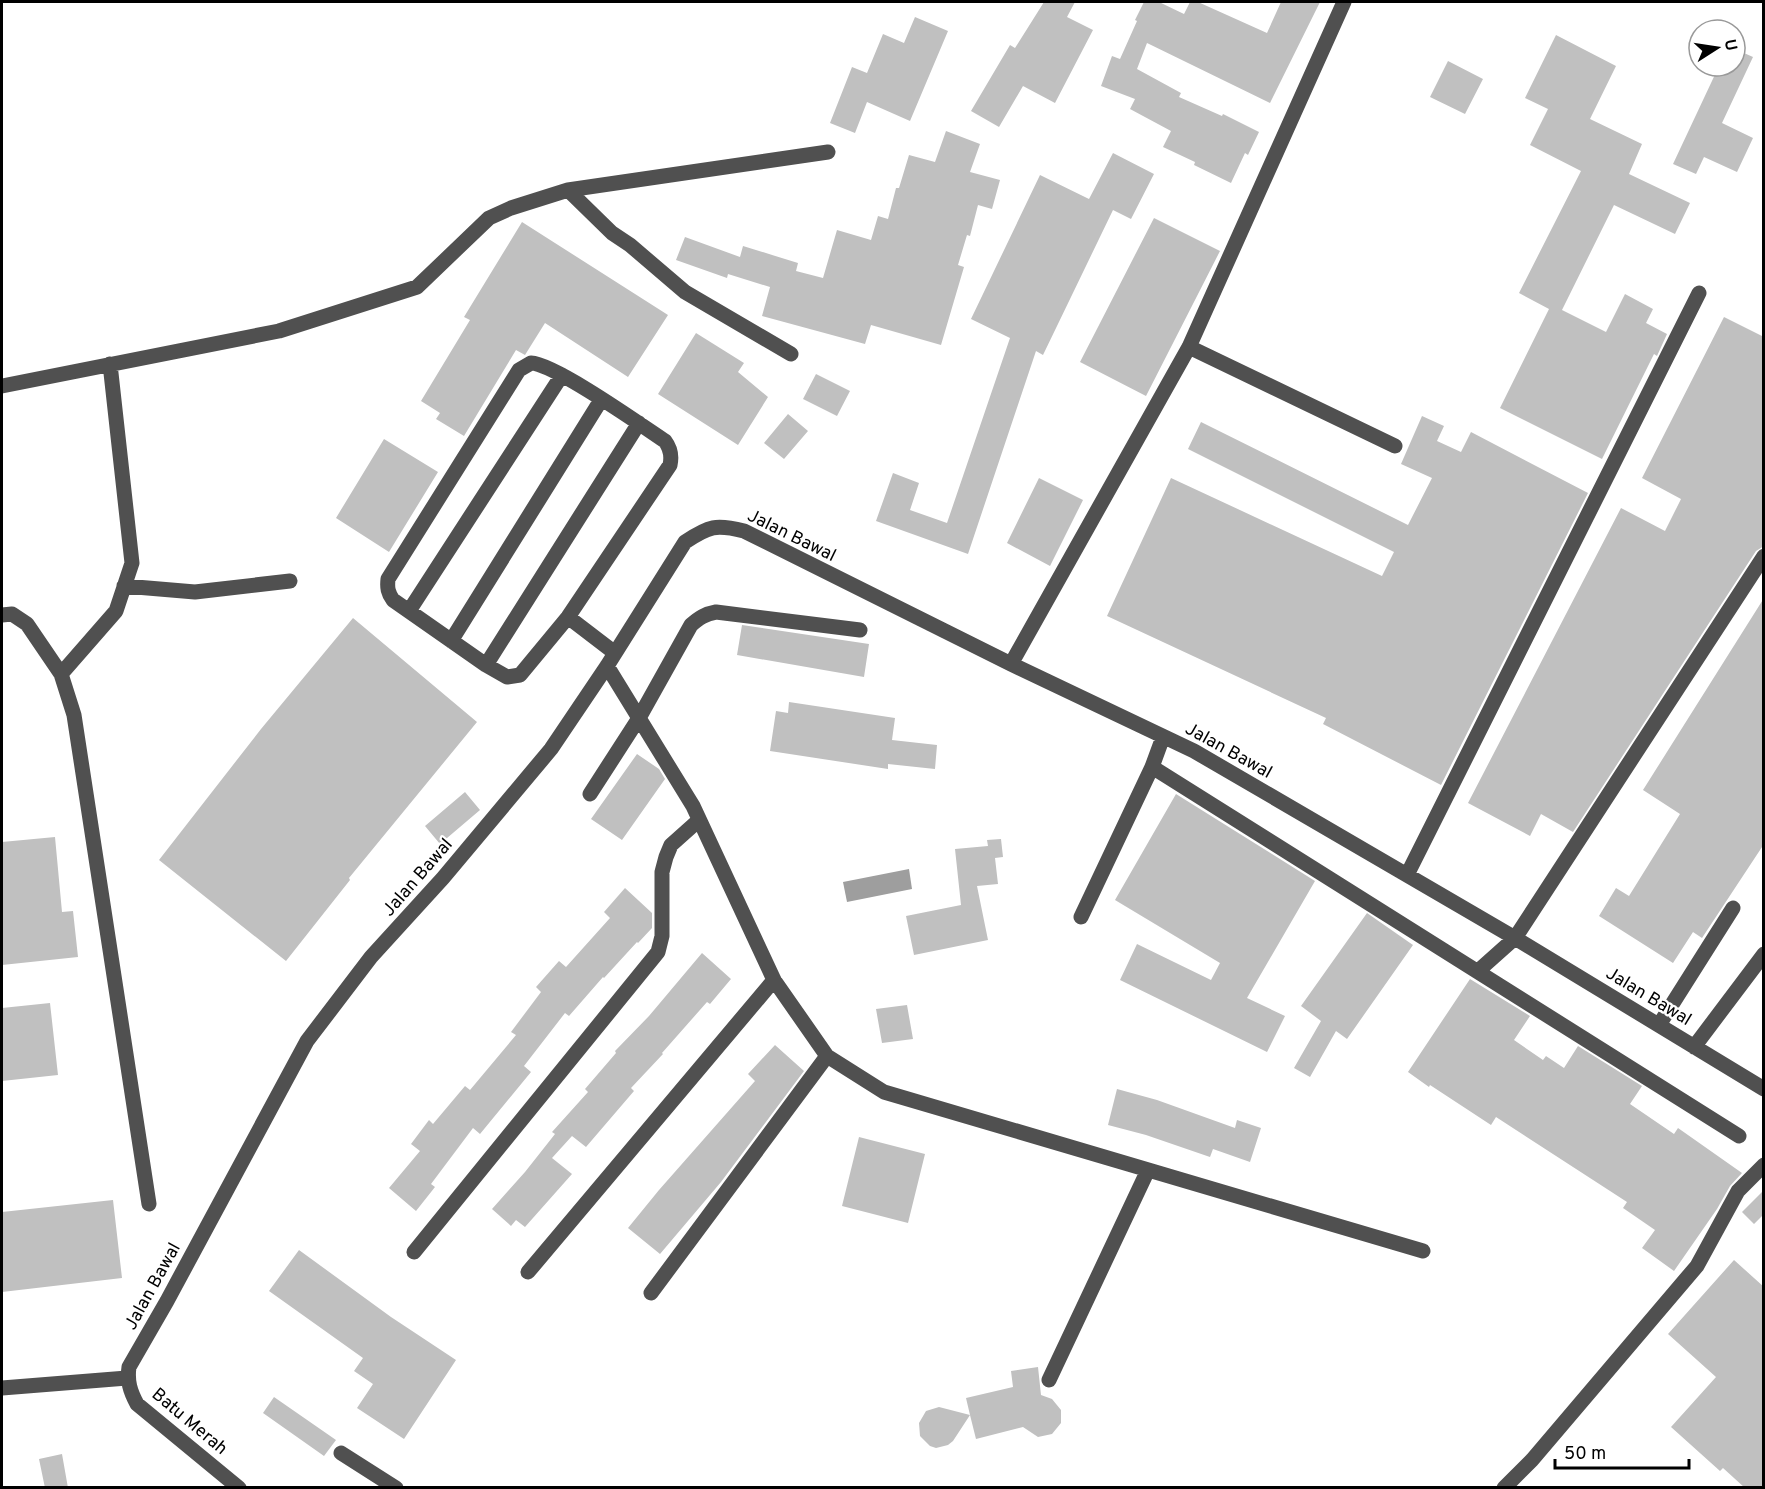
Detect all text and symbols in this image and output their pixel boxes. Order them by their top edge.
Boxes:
north arrow [1687,18,1747,78]
text: U [1719,38,1741,53]
street label: Jalan Bawal [743,505,840,568]
street label: Jalan Bawal [1181,718,1276,785]
street label: Jalan Bawal [378,834,458,922]
street label: Jalan Bawal [1601,963,1695,1032]
street label: Jalan Bawal [120,1239,187,1334]
street label: Batu Merah [146,1384,232,1461]
scale bar [1555,1432,1688,1470]
text: 50 m [1564,1443,1606,1466]

